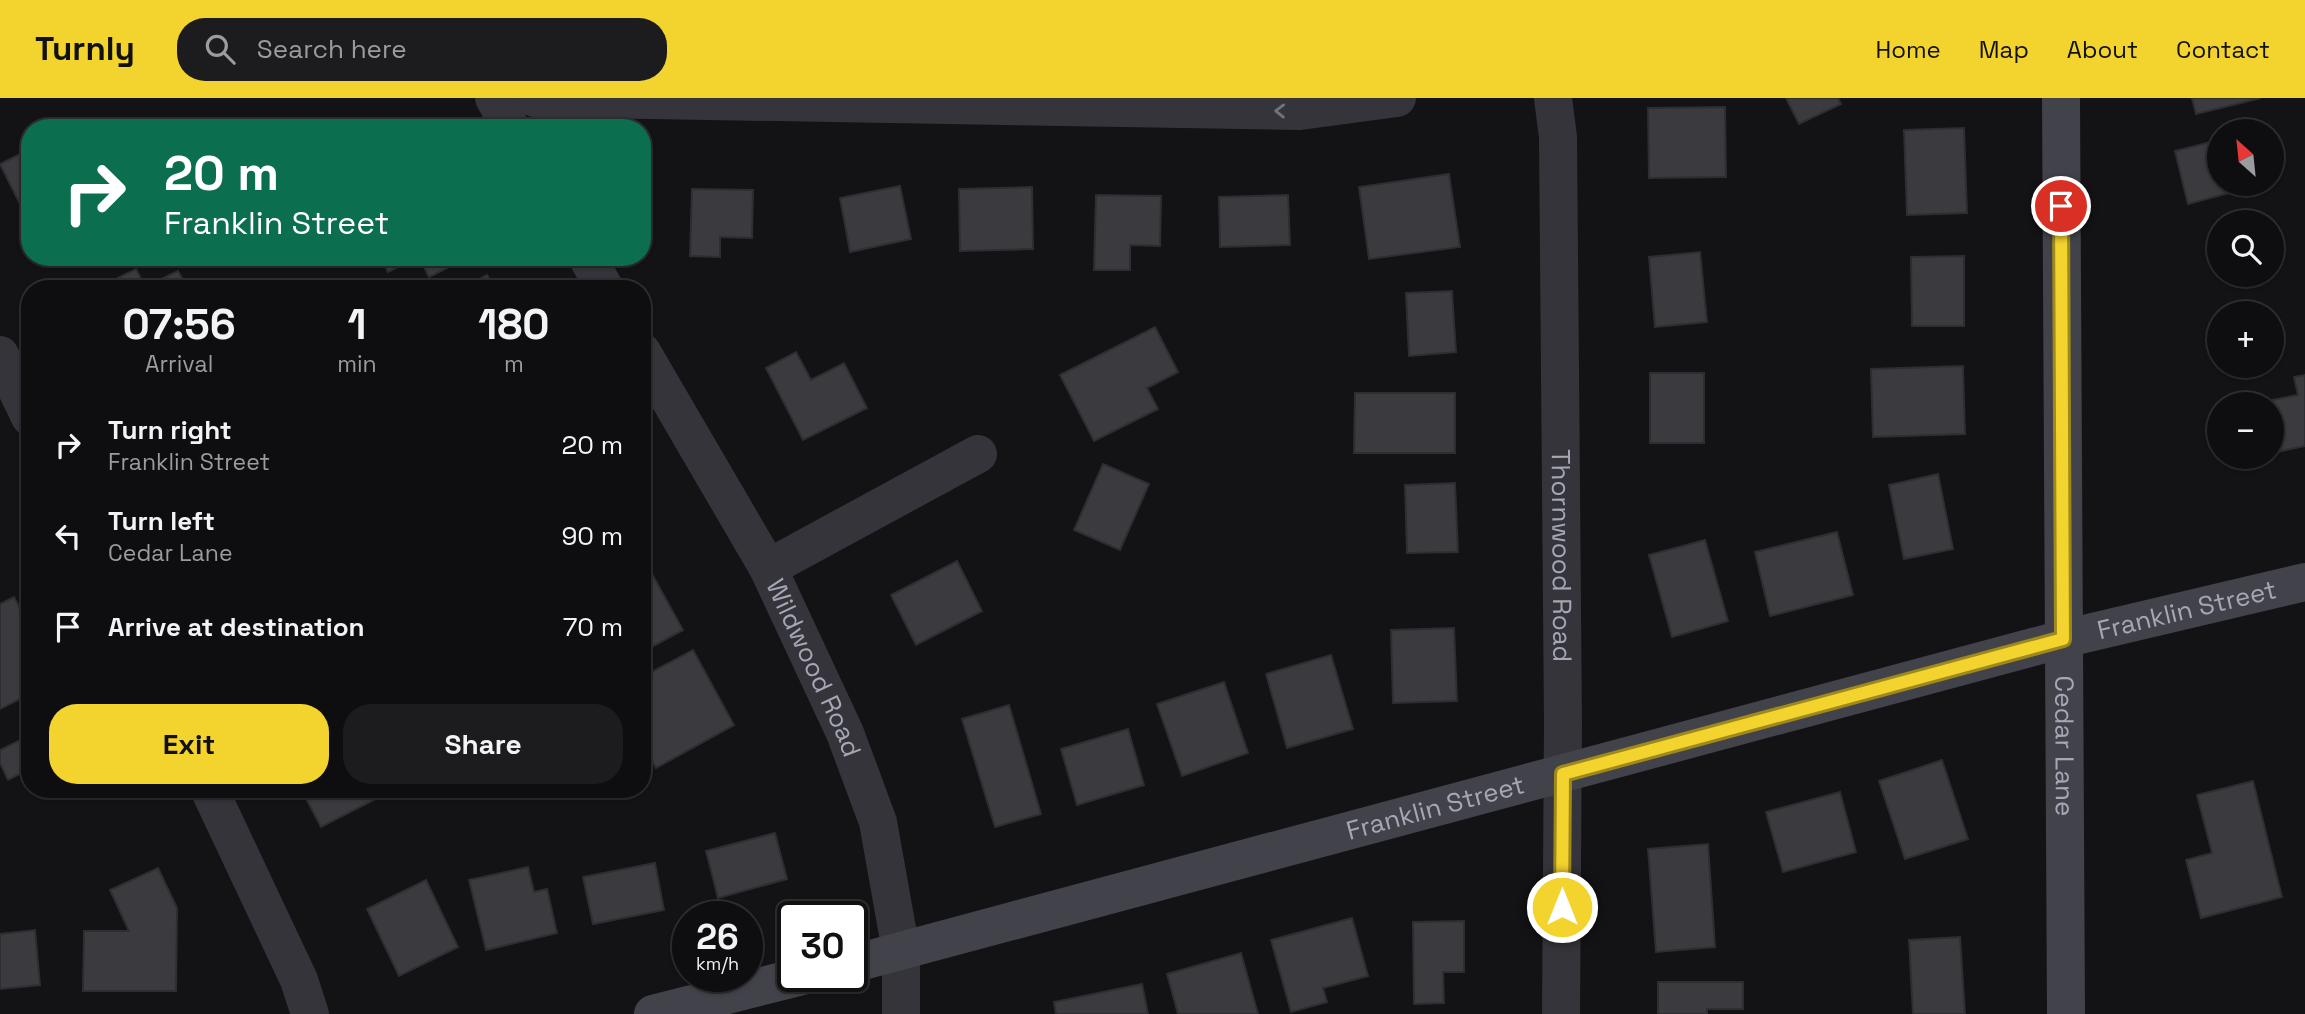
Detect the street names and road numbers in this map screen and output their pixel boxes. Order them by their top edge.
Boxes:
street label: Thornwood Road [1544,449,1579,662]
street label: Franklin Street [2094,572,2280,647]
street label: Wildwood Road [758,573,869,761]
street label: Cedar Lane [2047,675,2082,816]
street label: Franklin Street [1342,767,1528,848]

